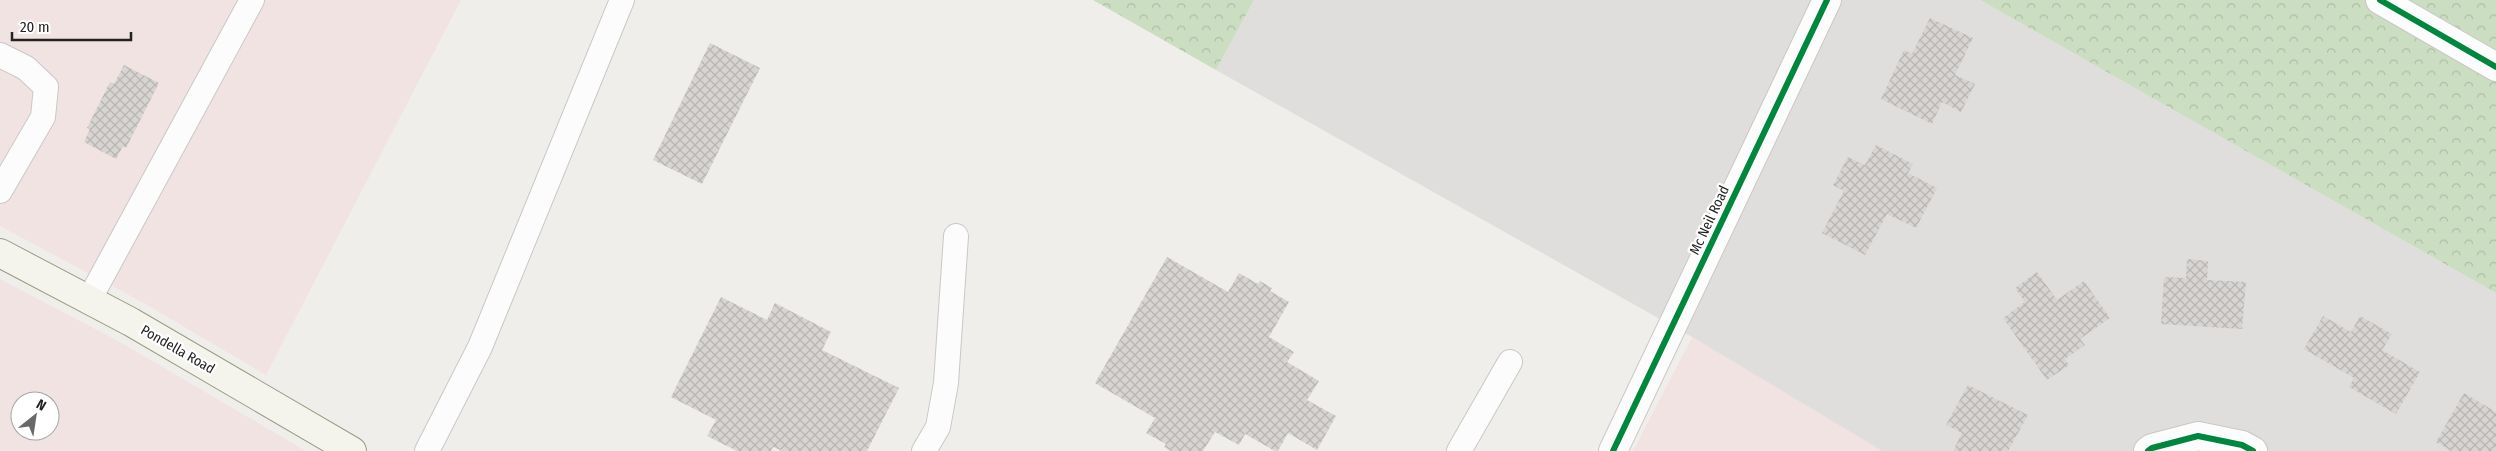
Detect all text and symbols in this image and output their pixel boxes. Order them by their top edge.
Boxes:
scale bar [12,10,131,42]
text: 20 m [20,18,50,36]
street label: Mc Neil Road [1686,183,1733,257]
street label: Pondella Road [138,321,218,377]
north arrow [10,391,60,441]
text: N [33,396,49,415]

